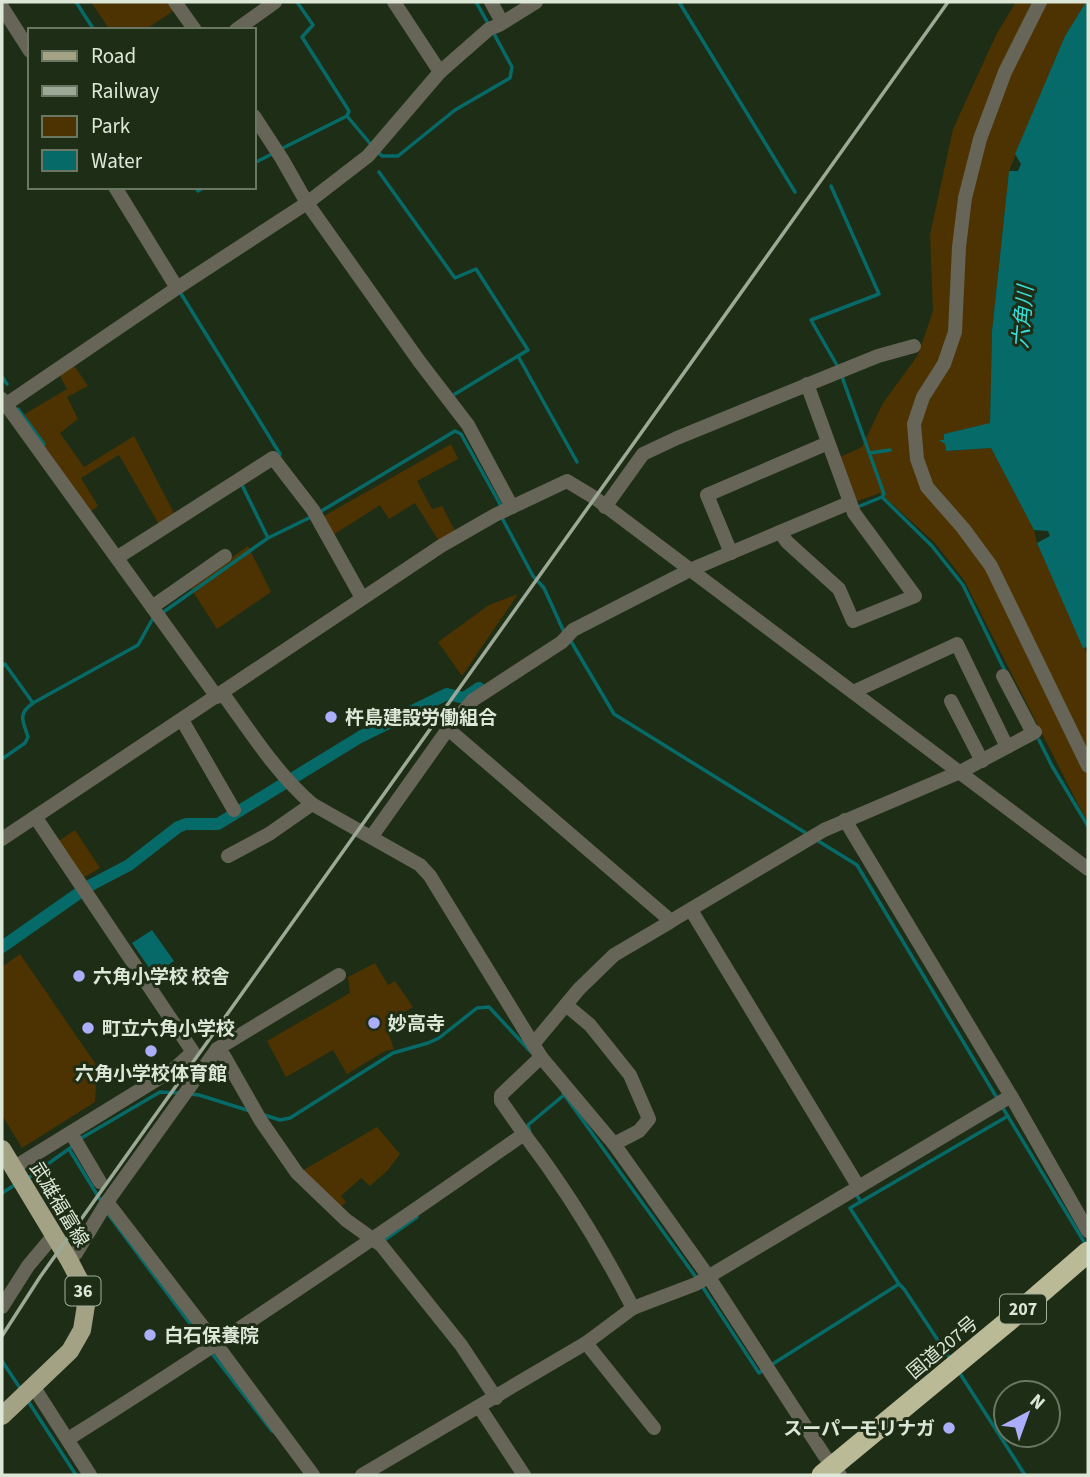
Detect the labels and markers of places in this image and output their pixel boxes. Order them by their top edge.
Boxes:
place label: 杵島建設労働組合 [345,705,497,732]
marker: 杵島建設労働組合 [323,709,339,725]
place label: 六角小学校 校舎 [93,964,230,991]
marker: 六角小学校 校舎 [71,968,87,984]
place label: 妙高寺 [388,1011,445,1038]
marker: 妙高寺 [366,1015,382,1031]
place label: 町立六角小学校 [102,1016,235,1043]
marker: 町立六角小学校 [80,1020,96,1036]
marker: 六角小学校体育館 [143,1043,159,1059]
place label: 六角小学校体育館 [75,1061,227,1088]
place label: 白石保養院 [164,1323,259,1350]
marker: 白石保養院 [142,1327,158,1343]
place label: スーパーモリナガ [783,1416,935,1443]
marker: スーパーモリナガ [941,1420,957,1436]

